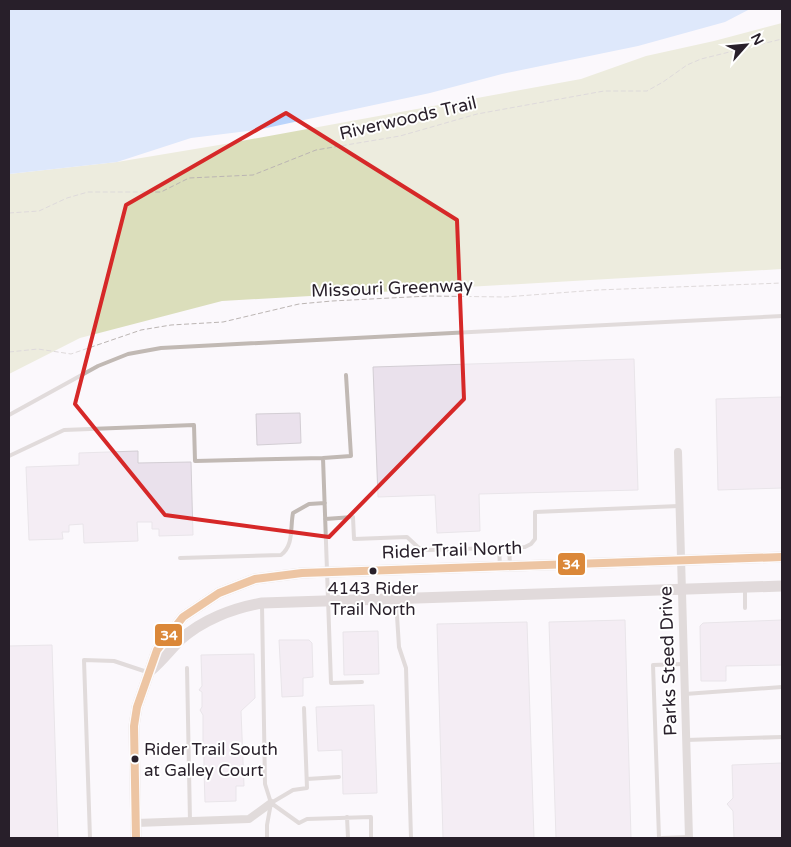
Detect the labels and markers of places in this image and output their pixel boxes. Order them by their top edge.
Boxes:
marker: 4143 Rider Trail North [368,566,378,576]
place label: 4143 Rider Trail North [328,578,419,620]
place label: Rider Trail South at Galley Court [144,739,278,781]
marker: Rider Trail South at Galley Court [130,754,140,764]

